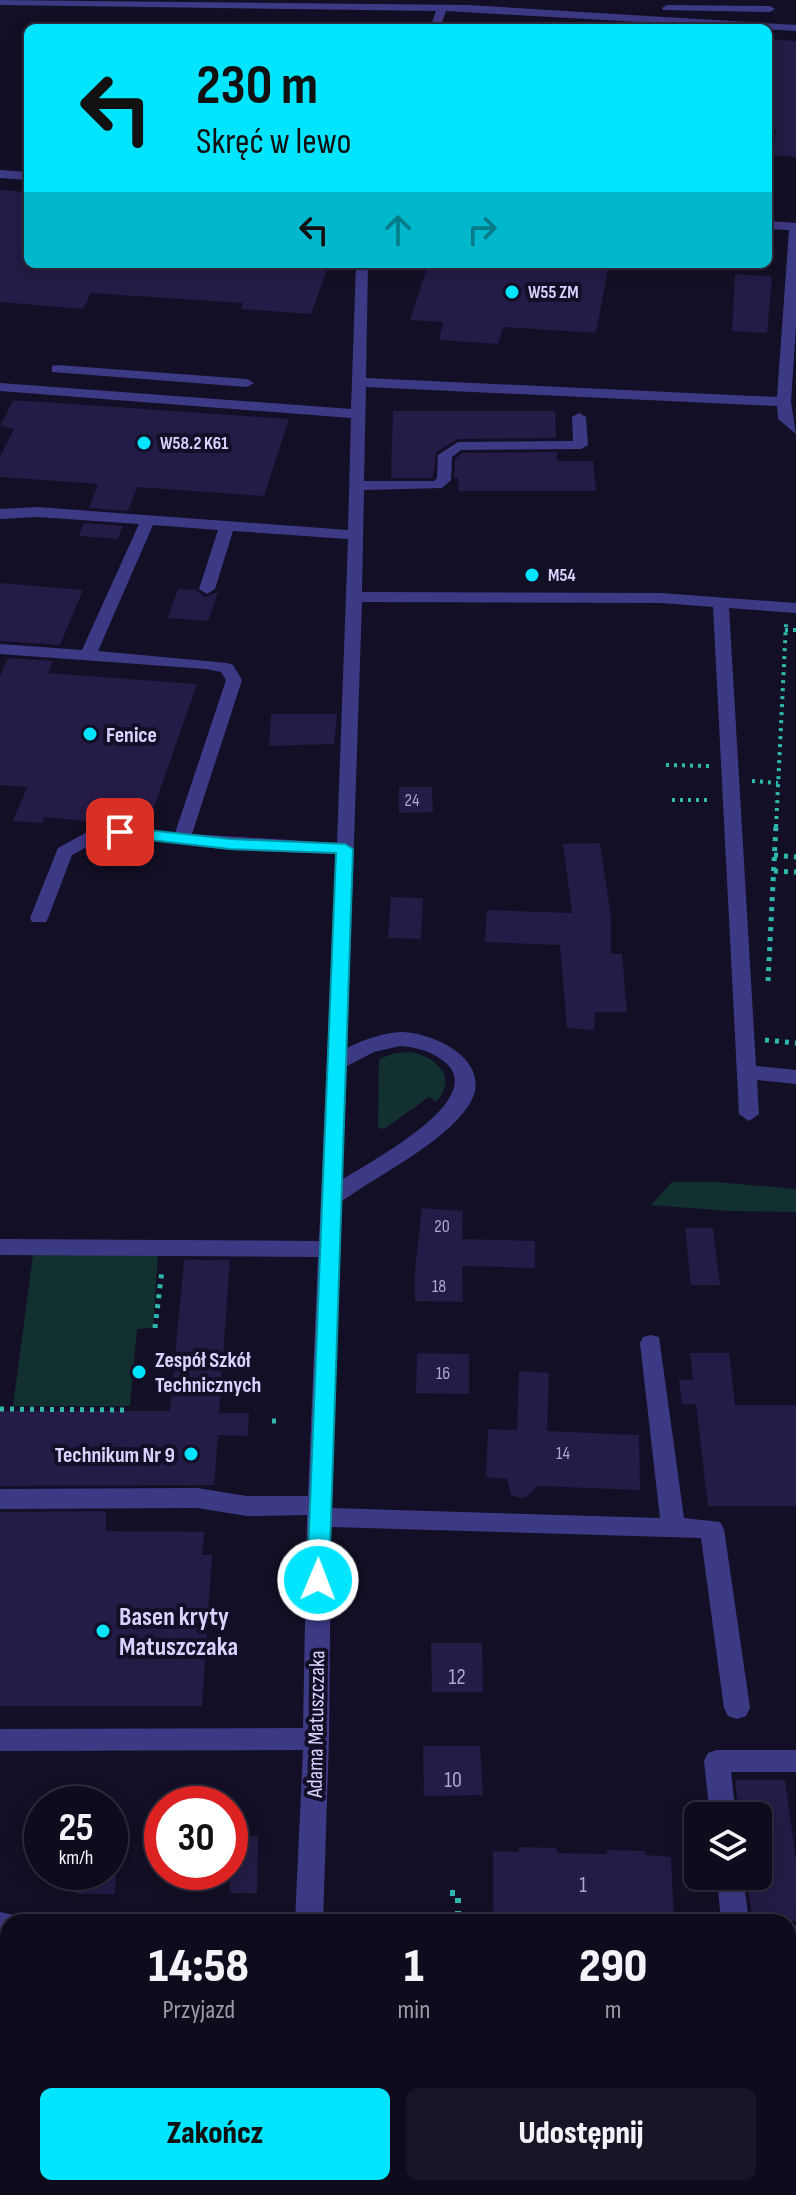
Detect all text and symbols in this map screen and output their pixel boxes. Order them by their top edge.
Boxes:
text: 230 m [196,53,318,120]
icon: left [64,56,168,160]
text: Skręć w lewo [196,121,351,164]
icon: left [292,208,336,252]
icon: ahead [376,208,420,252]
icon: right [460,208,504,252]
place label: W55 ZM [528,282,579,303]
marker: W55 ZM [503,283,521,301]
place label: W58.2 K61 [160,433,228,454]
marker: W58.2 K61 [135,434,153,452]
place label: M54 [548,565,576,586]
marker: M54 [523,566,541,584]
place label: Fenice [106,722,157,749]
marker: Fenice [81,725,99,743]
house number: 24 [405,790,420,811]
pin [86,798,154,866]
icon: arrive [98,810,142,854]
house number: 20 [434,1216,450,1237]
house number: 18 [432,1276,446,1297]
place label: Zespół Szkół Technicznych [155,1347,261,1399]
marker: Zespół Szkół Technicznych [130,1363,148,1381]
house number: 16 [436,1363,450,1384]
place label: Technikum Nr 9 [55,1442,175,1469]
house number: 14 [556,1443,570,1464]
marker: Technikum Nr 9 [182,1445,200,1463]
position arrow [276,1538,360,1622]
place label: Basen kryty Matuszczaka [119,1602,238,1663]
marker: Basen kryty Matuszczaka [94,1622,112,1640]
street label: Adama Matuszczaka [302,1650,331,1799]
house number: 12 [448,1664,466,1691]
house number: 10 [444,1767,462,1794]
speed limit sign: 30 [144,1786,248,1890]
map controls [684,1802,772,1890]
button: layers [684,1802,772,1890]
text: 25 [58,1804,94,1852]
text: km/h [59,1846,93,1870]
house number: 1 [579,1872,587,1899]
text: 14:58 [149,1938,249,1995]
text: 1 [404,1938,424,1995]
text: 290 [579,1938,647,1995]
text: Przyjazd [163,1995,235,2026]
text: min [398,1995,430,2026]
text: m [605,1995,621,2026]
button: Zakończ [40,2088,390,2180]
button: Udostępnij [406,2088,756,2180]

